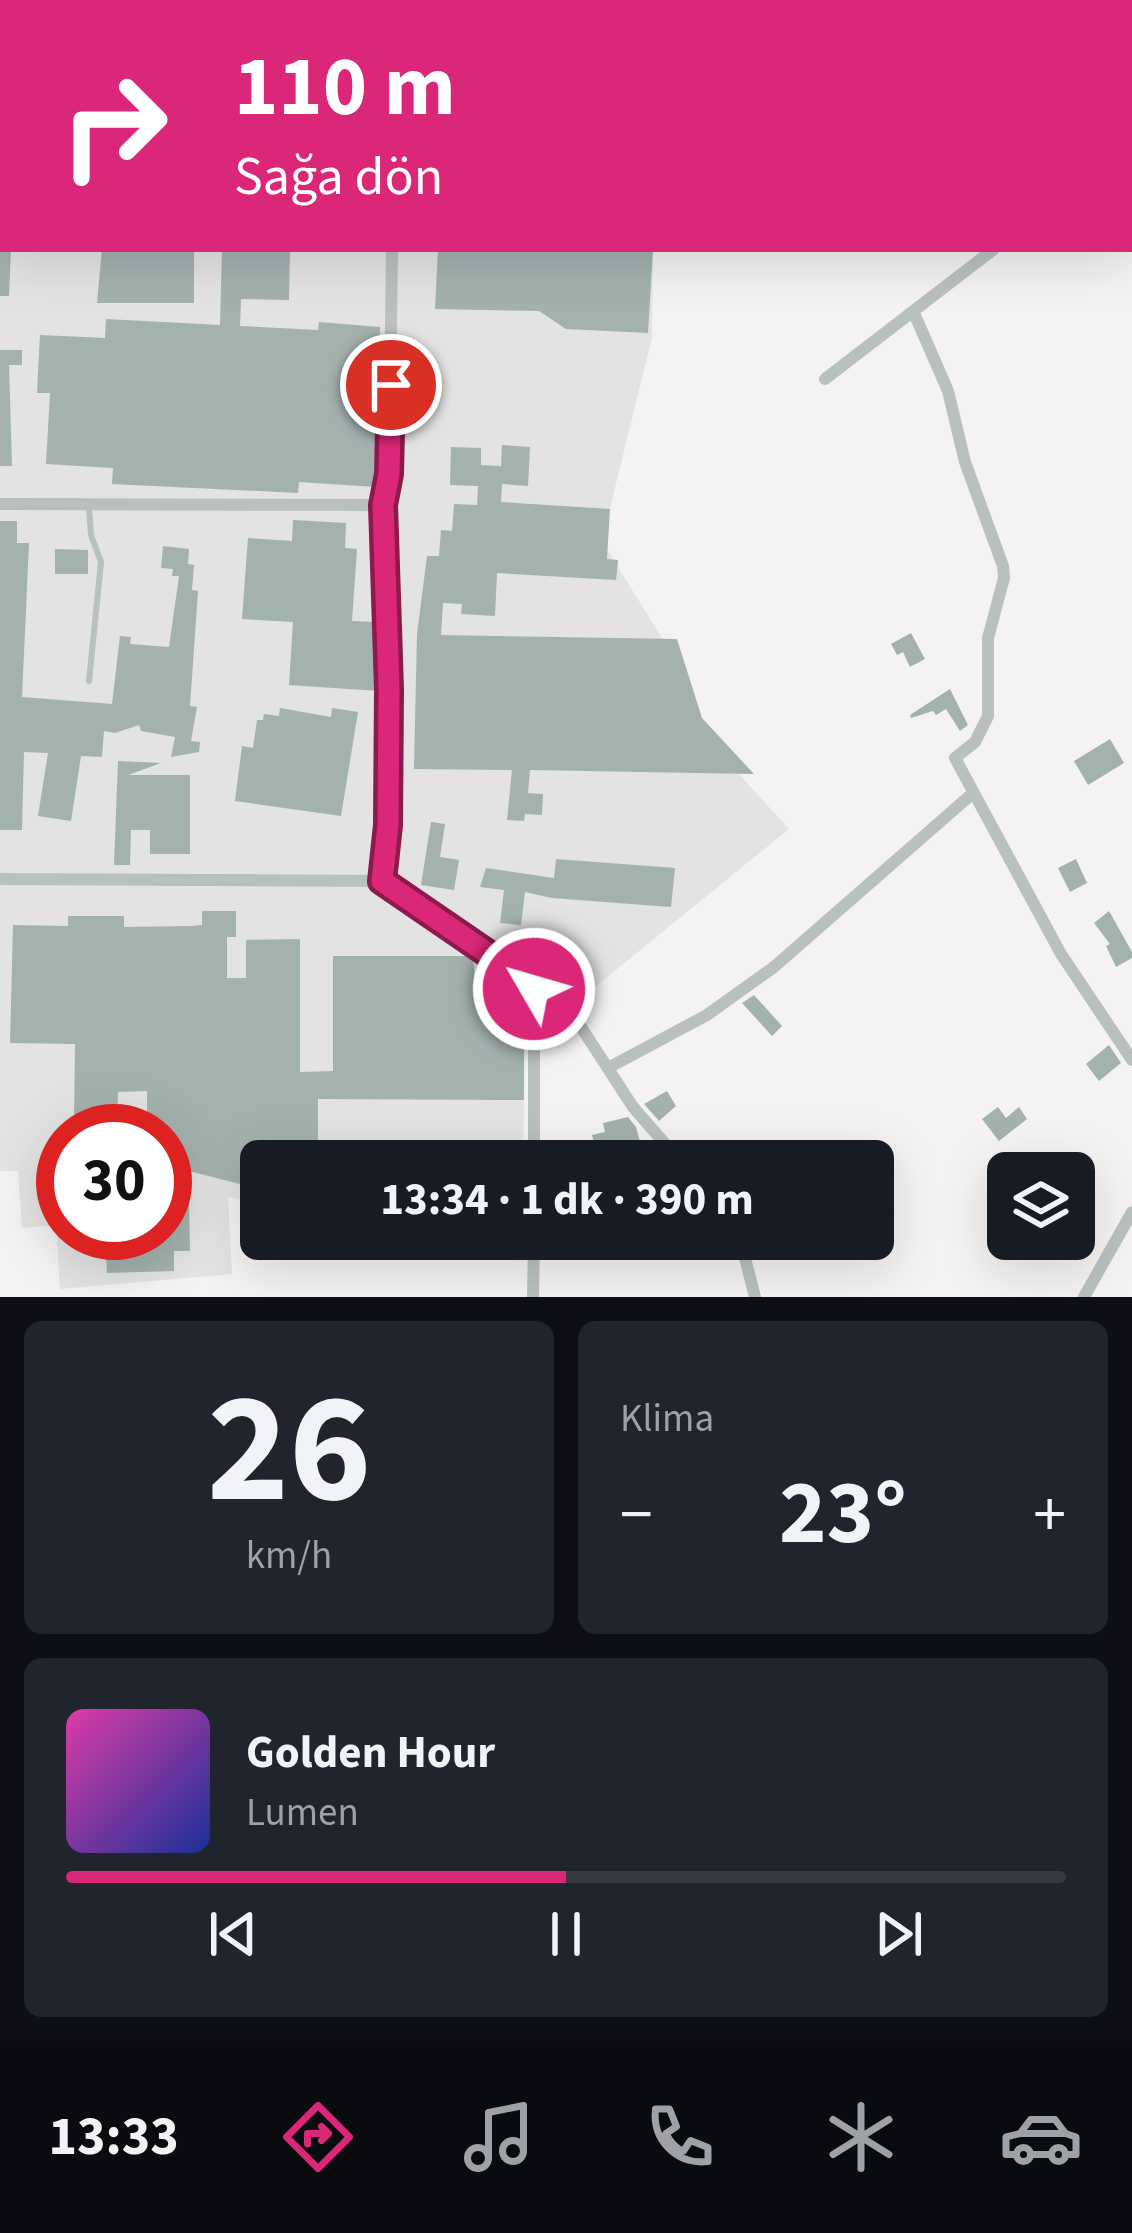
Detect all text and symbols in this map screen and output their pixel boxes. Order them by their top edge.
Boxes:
text: 110 m [234,28,456,148]
icon: right [36,48,192,204]
text: Sağa dön [234,139,443,216]
pin [340,334,442,436]
icon: arrive [358,352,424,418]
position arrow [471,926,597,1052]
speed limit sign: 30 [36,1104,192,1260]
map controls [987,1152,1095,1260]
button: layers [987,1152,1095,1260]
text: 13:34 · 1 dk · 390 m [380,1168,754,1232]
text: 26 [207,1339,371,1561]
text: Klima [620,1391,714,1447]
text: 23° [779,1450,907,1578]
text: − [620,1468,653,1562]
text: + [1033,1468,1066,1562]
text: km/h [246,1528,332,1584]
text: Golden Hour [246,1721,495,1785]
text: Lumen [246,1785,359,1841]
icon: previous [200,1901,266,1967]
icon: pause [533,1901,599,1967]
icon: next [866,1901,932,1967]
icon: directions [276,2095,360,2179]
icon: music [457,2095,541,2179]
icon: phone [638,2095,722,2179]
icon: climate [819,2095,903,2179]
icon: car [999,2095,1083,2179]
text: 13:33 [48,2099,179,2176]

